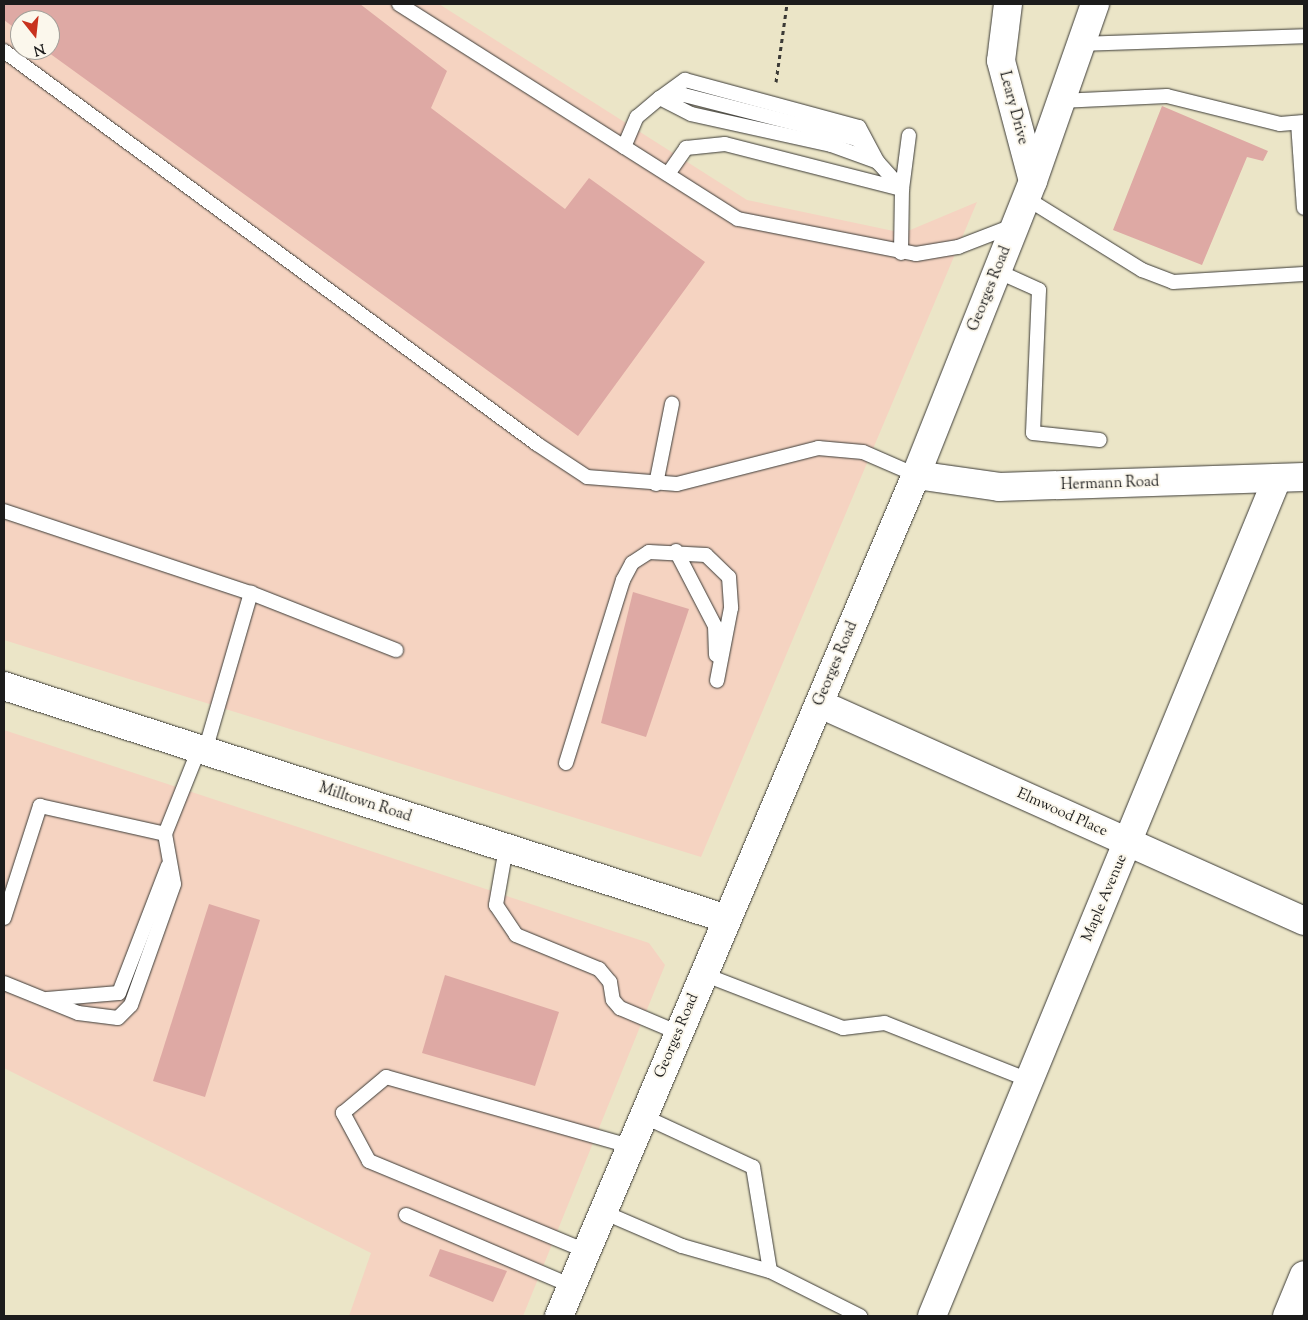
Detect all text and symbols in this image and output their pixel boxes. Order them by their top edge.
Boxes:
north arrow [10,10,60,60]
text: N [31,37,47,60]
street label: Leary Drive [995,69,1031,147]
street label: Georges Road [965,244,1015,334]
street label: Hermann Road [1060,473,1160,495]
street label: Georges Road [810,619,862,709]
street label: Milltown Road [316,780,414,826]
street label: Elmwood Place [1014,785,1110,841]
street label: Maple Avenue [1079,852,1131,944]
street label: Georges Road [651,991,703,1081]

